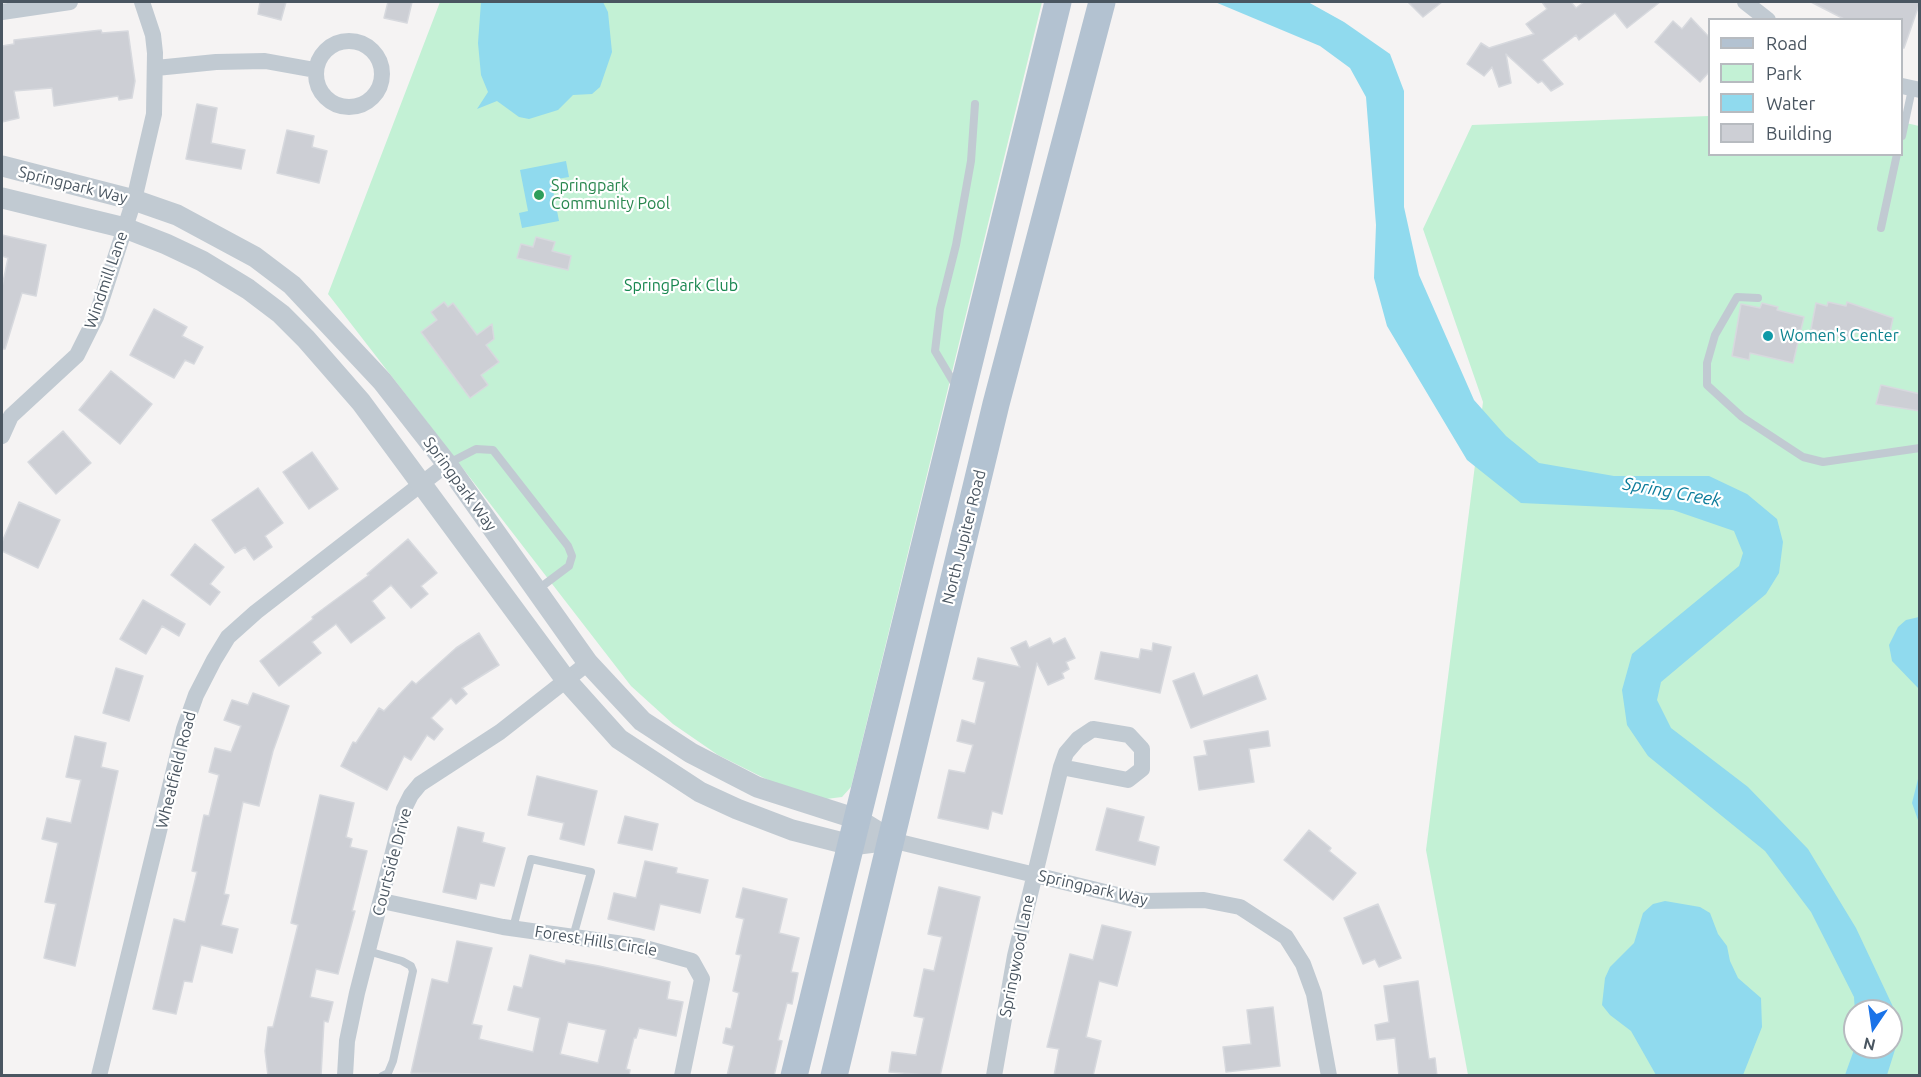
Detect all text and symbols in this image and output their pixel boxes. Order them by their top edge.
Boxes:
legend [1708,18,1903,156]
text: Road [1766,33,1808,53]
text: Park [1766,63,1802,83]
text: Water [1766,93,1815,113]
text: Building [1766,123,1832,143]
street label: Springpark Way [16,162,130,208]
place label: Springpark Community Pool [551,176,670,214]
marker: Springpark Community Pool [532,188,546,202]
street label: Windmill Lane [80,229,132,331]
park label: SpringPark Club [624,276,738,296]
place label: Women's Center [1780,326,1899,346]
marker: Women's Center [1761,329,1775,343]
street label: Springpark Way [419,433,501,535]
street label: North Jupiter Road [938,468,990,606]
water label: Spring Creek [1621,473,1723,511]
street label: Wheatfield Road [152,709,200,831]
street label: Courtside Drive [368,806,416,918]
street label: Springpark Way [1036,866,1150,910]
street label: Springwood Lane [996,893,1038,1019]
street label: Forest Hills Circle [533,922,659,960]
north arrow [1843,999,1903,1059]
text: N [1862,1034,1877,1055]

